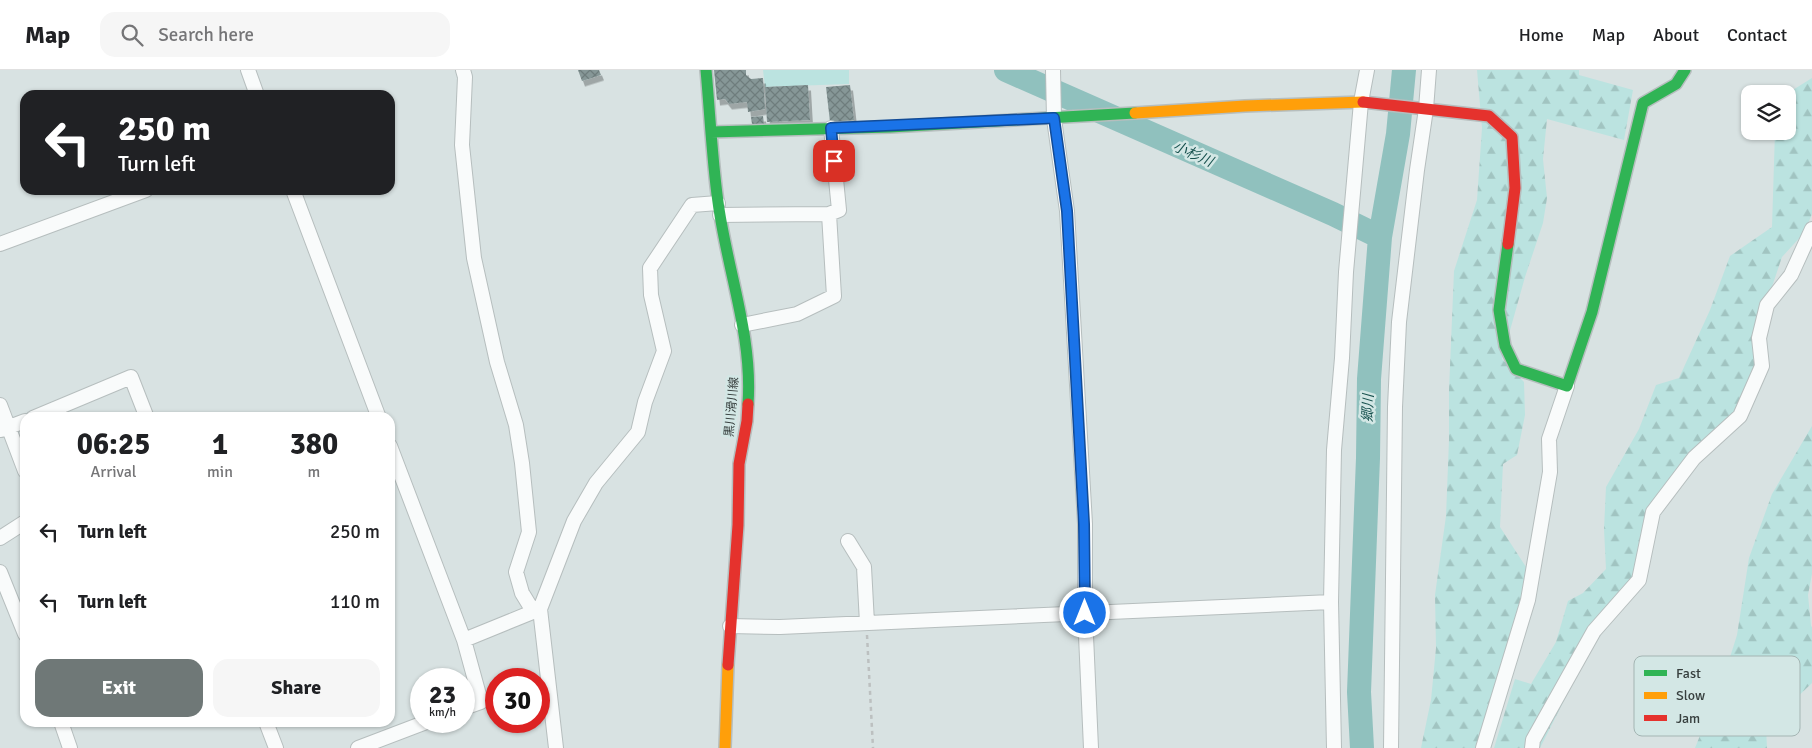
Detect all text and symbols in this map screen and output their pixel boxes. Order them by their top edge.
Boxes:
search box [100,12,450,57]
text: Map [25,20,70,50]
icon: search [118,21,146,49]
text: Search here [158,23,254,47]
text: Home [1519,24,1564,46]
text: Map [1592,24,1625,46]
text: About [1653,24,1699,46]
text: Contact [1727,24,1787,46]
map controls [1741,85,1796,140]
button: layers [1741,85,1796,140]
text: 250 m [118,107,211,150]
icon: left [35,110,100,175]
water label: 小杉川 [1170,138,1217,171]
pin [813,140,855,182]
icon: arrive [820,147,848,175]
text: Turn left [118,150,196,177]
street label: 黒川滑川線 [722,376,742,438]
water label: 郷川 [1359,392,1377,422]
text: 06:25 [77,426,150,463]
text: 1 [212,426,228,463]
text: 380 [290,426,338,463]
text: Arrival [90,462,137,482]
text: min [207,462,233,482]
text: m [308,462,320,482]
icon: left [35,518,63,546]
text: Turn left [78,520,147,544]
text: 250 m [330,520,380,544]
position arrow [1058,586,1110,638]
icon: left [35,588,63,616]
text: Turn left [78,590,147,614]
text: 110 m [330,590,380,614]
legend [1634,656,1800,736]
button: Exit [35,659,203,717]
button: Share [213,659,380,717]
text: Fast [1676,665,1701,682]
speed limit sign: 30 [485,668,550,733]
text: 23 [429,679,456,710]
text: Slow [1676,687,1705,704]
text: km/h [429,705,456,720]
text: Jam [1676,710,1700,727]

